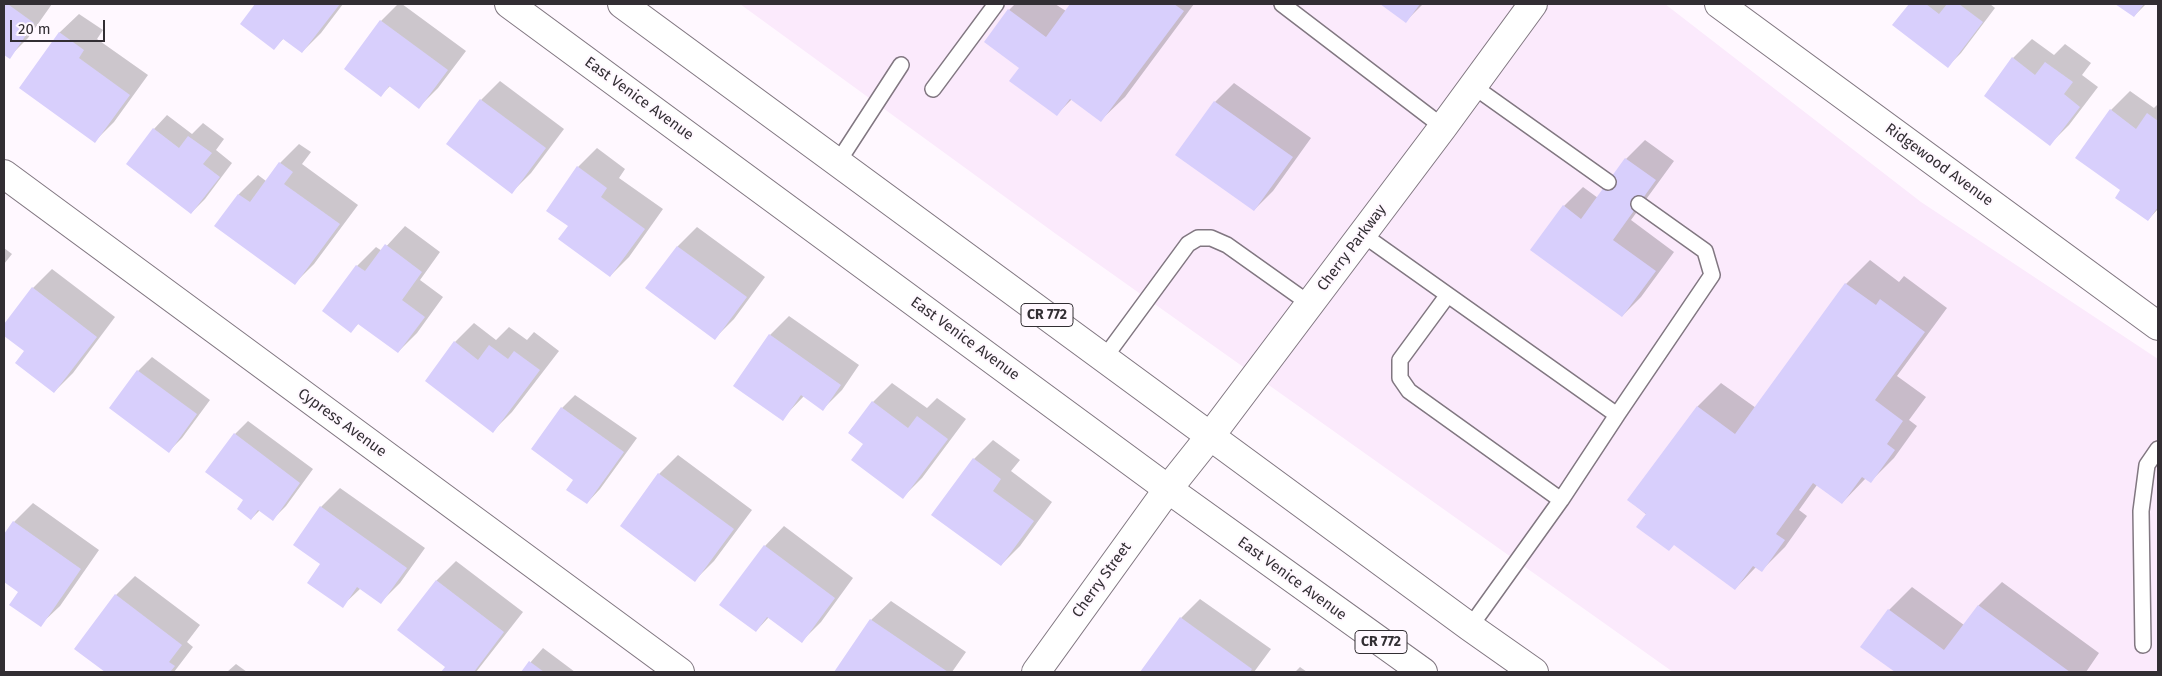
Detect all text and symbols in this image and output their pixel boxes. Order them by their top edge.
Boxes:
scale bar [12,10,108,42]
text: 20 m [18,20,51,38]
street label: East Venice Avenue [581,53,697,145]
street label: Ridgewood Avenue [1882,120,1996,210]
street label: Cherry Parkway [1314,201,1390,295]
street label: East Venice Avenue [907,293,1023,385]
road number: CR 772 [1021,304,1073,326]
street label: Cypress Avenue [294,385,390,461]
street label: East Venice Avenue [1234,533,1350,625]
street label: Cherry Street [1069,539,1135,621]
road number: CR 772 [1355,630,1407,654]

